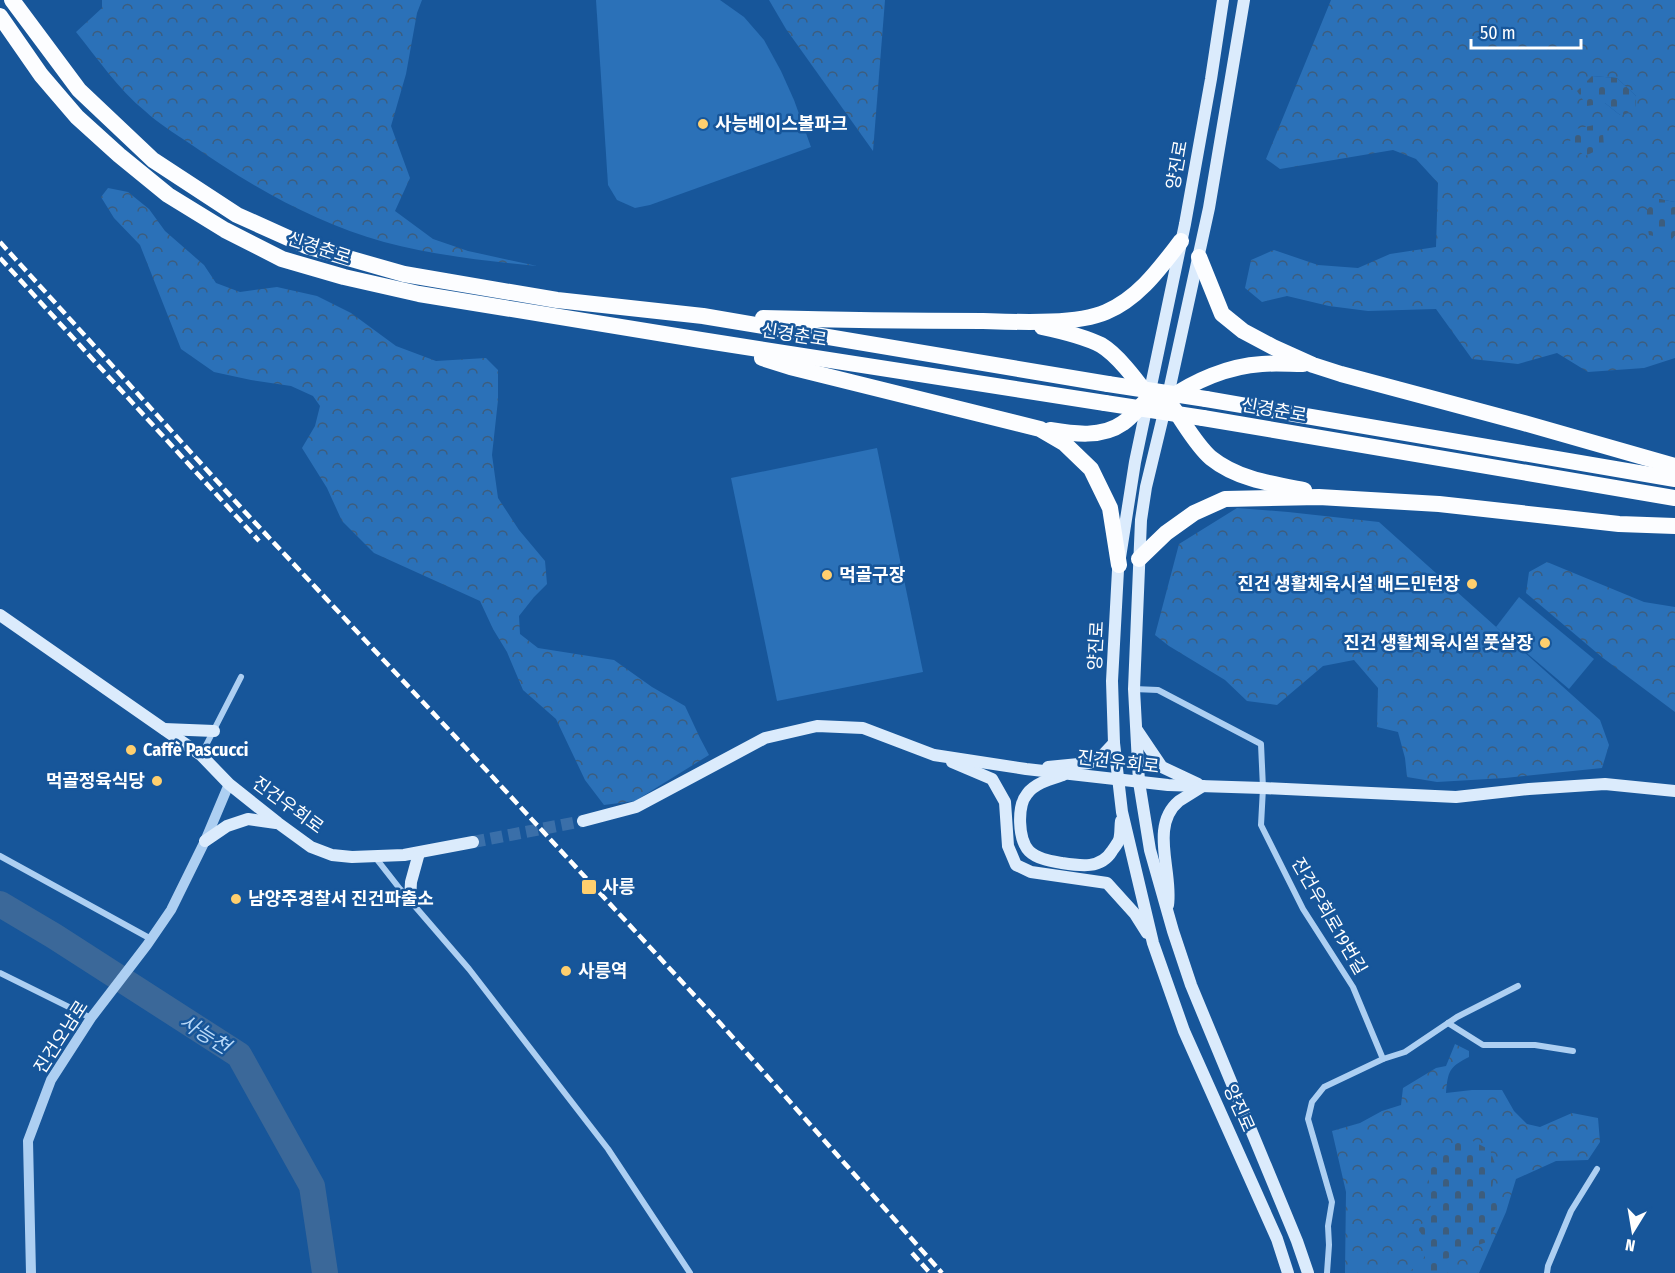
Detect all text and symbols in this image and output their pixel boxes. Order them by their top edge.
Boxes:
scale bar [1471,12,1580,50]
text: 50 m [1480,22,1516,44]
place label: 사능베이스볼파크 [715,113,847,135]
marker: 사능베이스볼파크 [696,117,710,131]
street label: 양진로 [1162,139,1192,191]
street label: 신경춘로 [284,227,354,269]
street label: 신경춘로 [760,319,828,351]
street label: 신경춘로 [1239,393,1309,427]
place label: 먹골구장 [839,564,906,586]
marker: 먹골구장 [820,568,834,582]
place label: 진건 생활체육시설 배드민턴장 [1237,573,1460,595]
marker: 진건 생활체육시설 배드민턴장 [1465,577,1479,591]
street label: 양진로 [1084,621,1108,671]
place label: 진건 생활체육시설 풋살장 [1343,632,1533,654]
marker: 진건 생활체육시설 풋살장 [1538,636,1552,650]
place label: Caffè Pascucci [143,739,248,761]
marker: Caffè Pascucci [124,743,138,757]
street label: 진건우회로 [1076,746,1160,778]
place label: 먹골정육식당 [46,770,145,792]
street label: 진건우회로 [248,772,328,838]
marker: 먹골정육식당 [150,774,164,788]
street label: 진건우회로19번길 [1287,853,1371,979]
place label: 사릉 [602,876,635,898]
marker: 사릉 [580,878,598,896]
place label: 남양주경찰서 진건파출소 [248,888,434,910]
marker: 남양주경찰서 진건파출소 [229,892,243,906]
place label: 사릉역 [578,960,628,982]
marker: 사릉역 [559,964,573,978]
street label: 진건오남로 [29,996,93,1078]
water label: 사능천 [175,1009,237,1060]
street label: 양진로 [1219,1081,1259,1135]
north arrow [1603,1201,1663,1261]
text: N [1624,1235,1637,1255]

